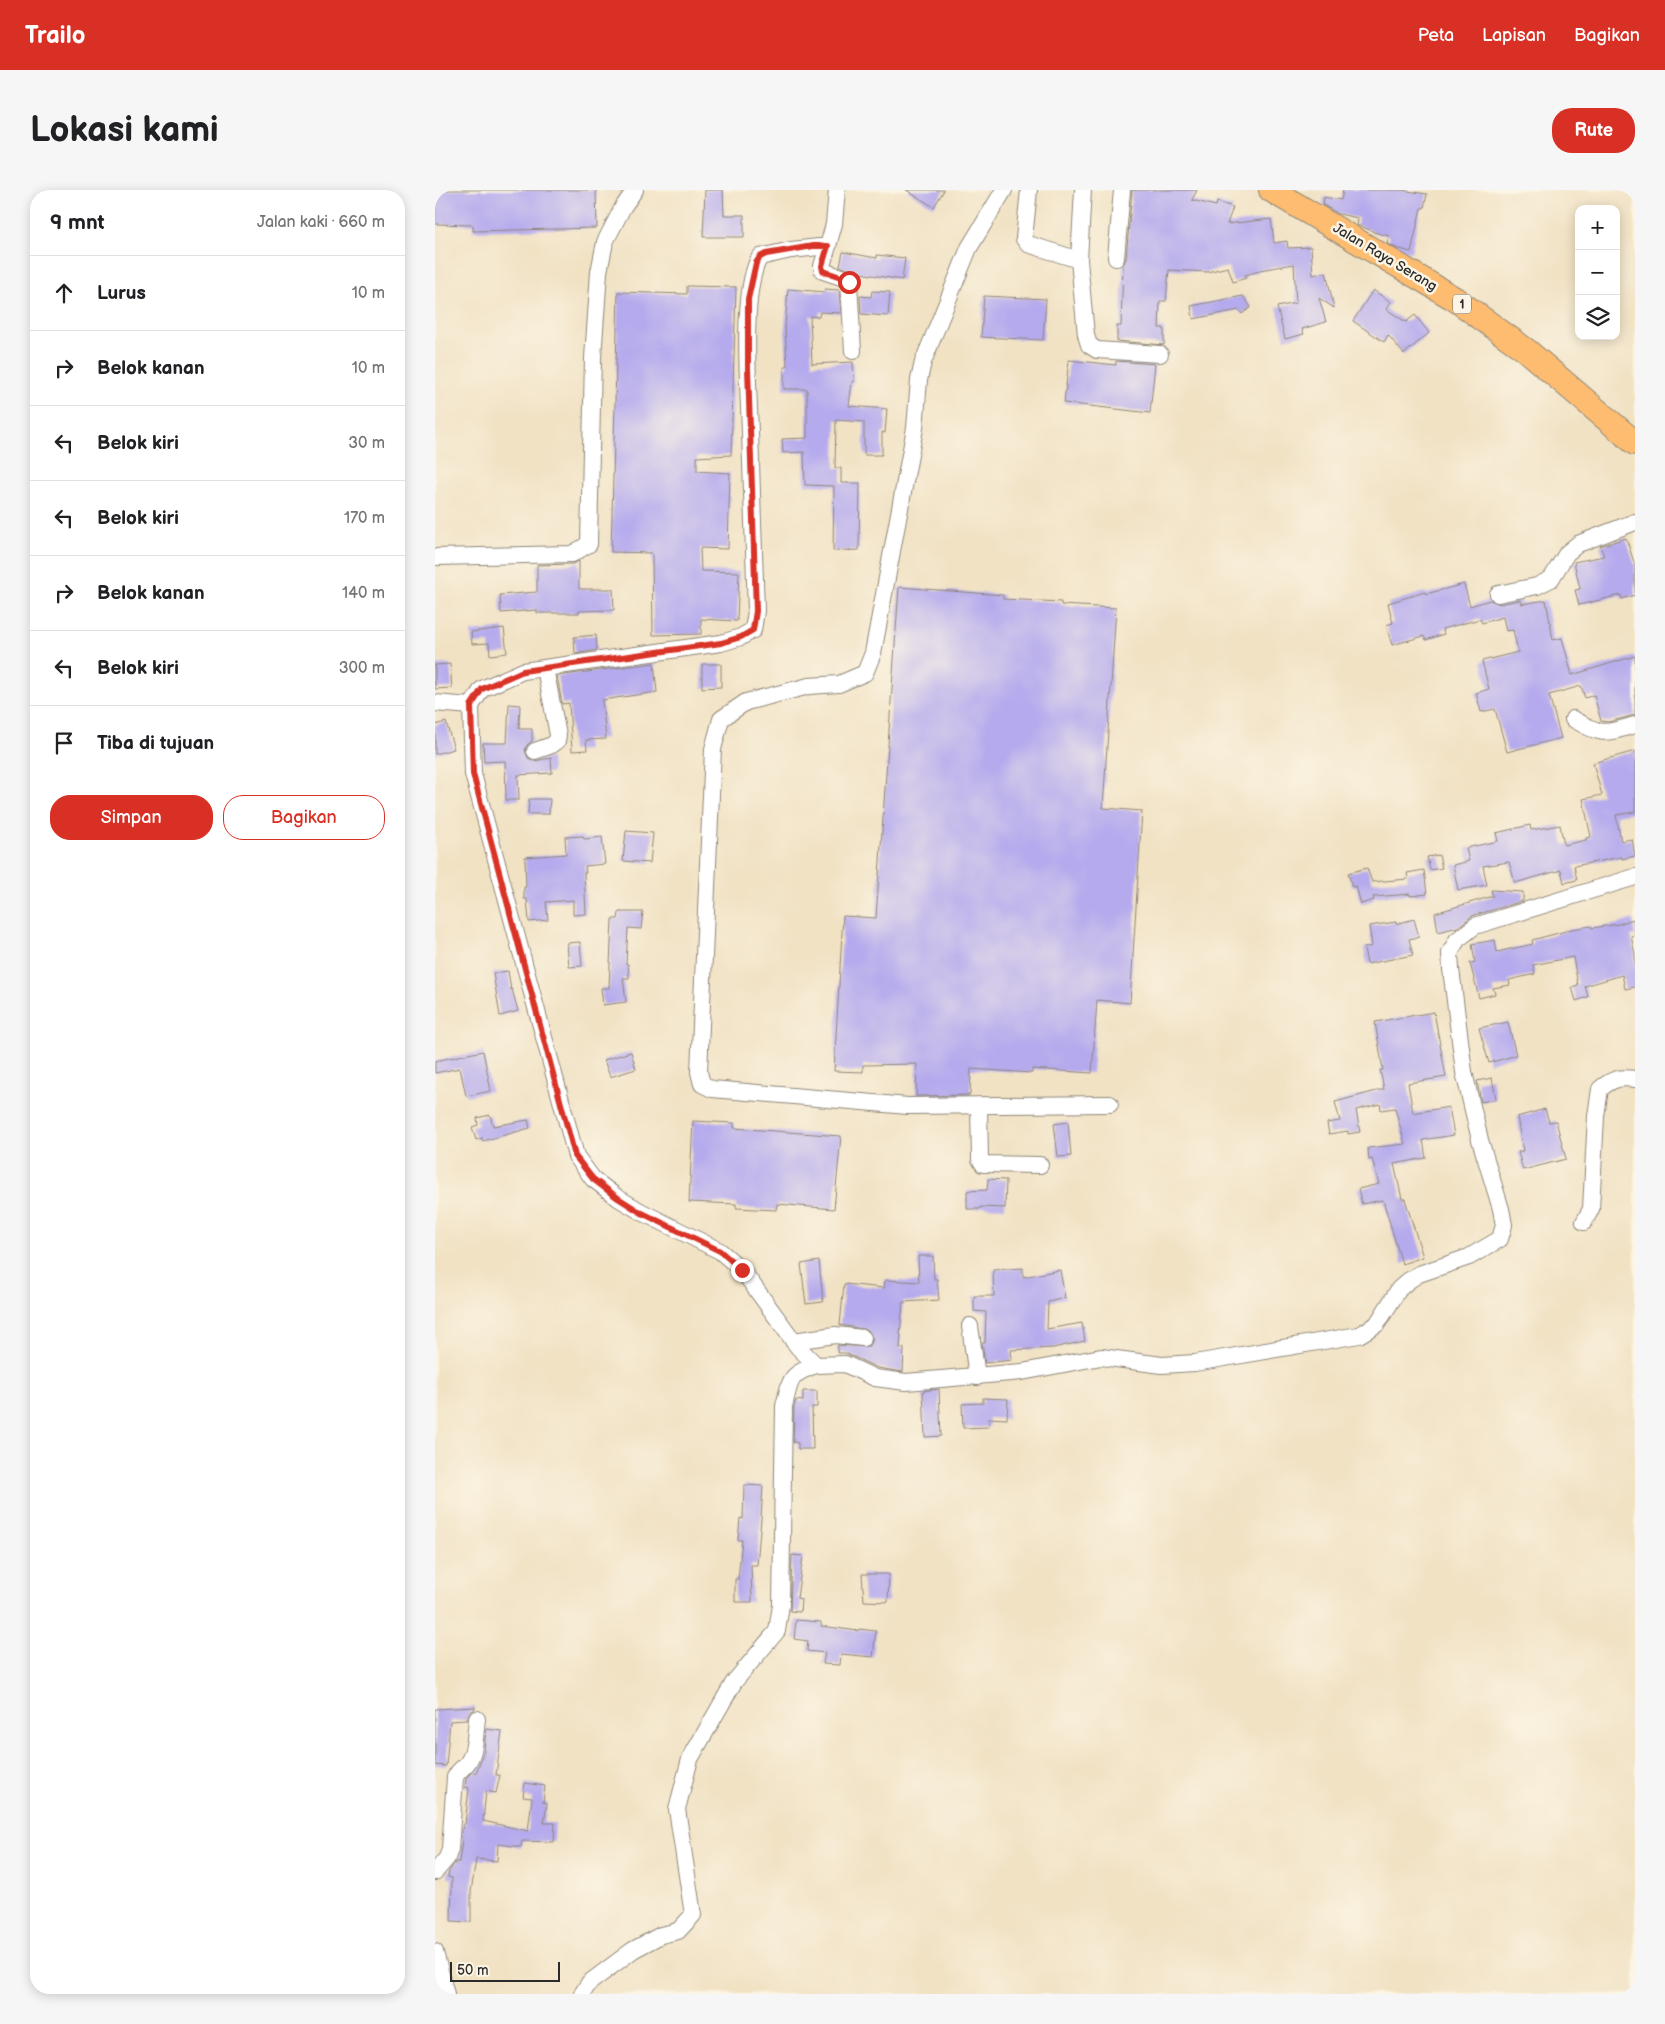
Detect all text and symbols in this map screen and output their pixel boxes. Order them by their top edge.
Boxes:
text: Trailo [25,21,85,50]
text: Peta [1418,25,1454,46]
text: Lapisan [1482,25,1546,46]
text: Bagikan [1574,25,1640,46]
button: Rute [1552,108,1635,153]
text: Lokasi kami [30,109,219,152]
map controls [1575,205,1620,340]
button: + [1575,205,1620,250]
text: 9 mnt [50,210,105,235]
text: Jalan kaki · 660 m [257,213,385,232]
street label: Jalan Raya Serang [1330,219,1440,295]
button: − [1575,250,1620,295]
route start [838,271,861,294]
icon: ahead [50,279,78,307]
text: Lurus [97,282,146,305]
text: 10 m [352,284,385,303]
road number: 1 [1453,295,1471,314]
button: layers [1575,295,1620,340]
icon: right [50,354,78,382]
text: Belok kanan [97,357,205,380]
text: 10 m [352,359,385,378]
icon: left [50,429,78,457]
text: Belok kiri [97,432,179,455]
text: 30 m [348,434,385,453]
icon: left [50,504,78,532]
text: Belok kiri [97,507,179,530]
text: 170 m [344,509,385,528]
icon: right [50,579,78,607]
text: Belok kanan [97,582,205,605]
text: 140 m [342,584,385,603]
icon: left [50,654,78,682]
text: Belok kiri [97,657,179,680]
text: 300 m [339,659,385,678]
icon: arrive [50,729,78,757]
text: Tiba di tujuan [97,732,214,755]
button: Simpan [50,795,213,840]
button: Bagikan [223,795,385,840]
route end [731,1259,754,1282]
scale bar [450,1959,560,1982]
text: 50 m [457,1962,489,1979]

